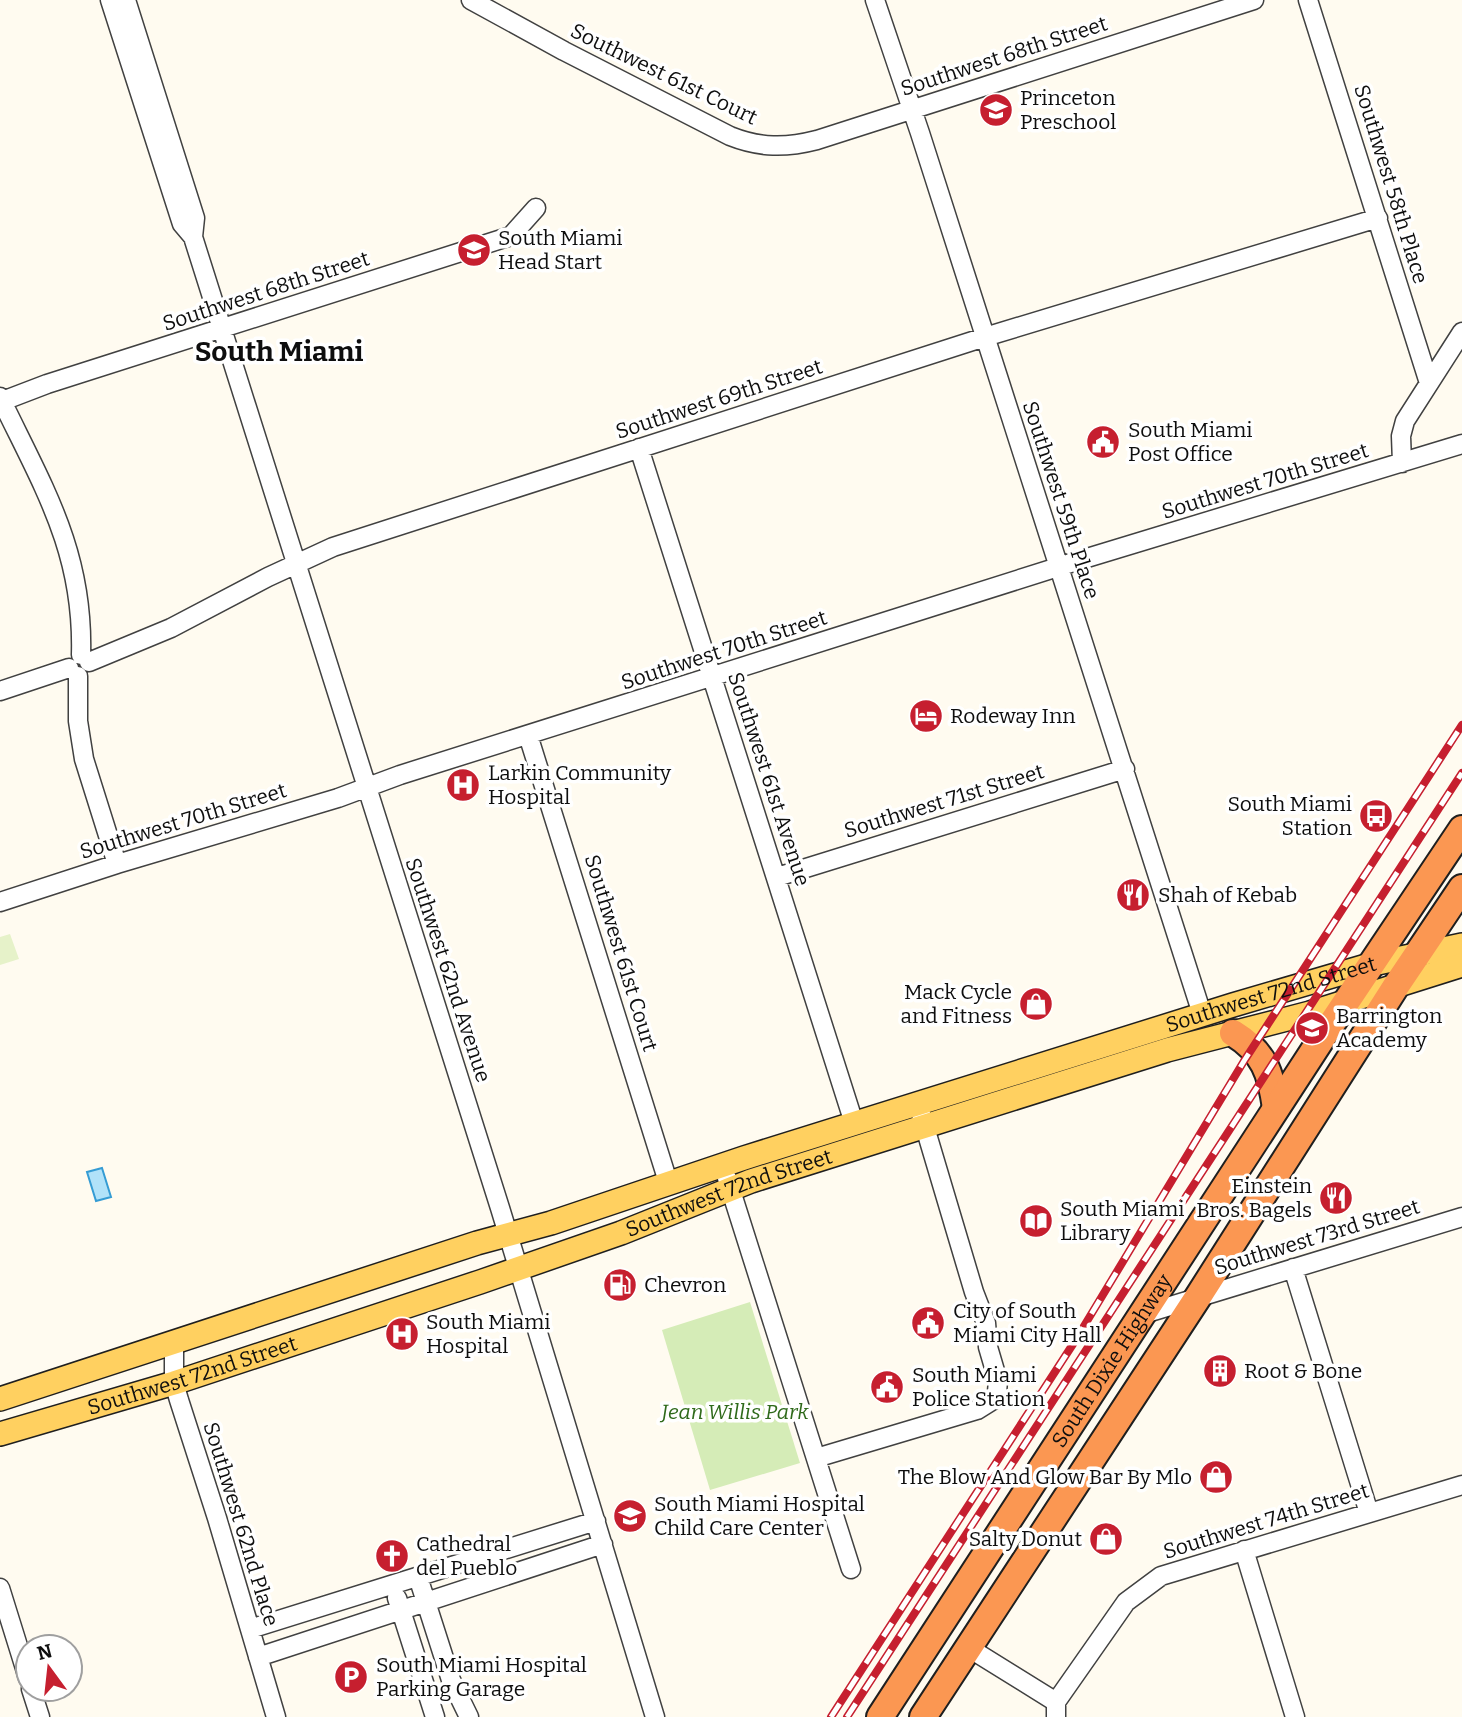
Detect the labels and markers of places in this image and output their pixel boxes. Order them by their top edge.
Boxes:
place label: Princeton Preschool [1020,85,1116,135]
school or university icon: Princeton Preschool [977,91,1015,129]
place label: South Miami Head Start [498,225,623,275]
school or university icon: South Miami Head Start [455,231,493,269]
place label: South Miami Post Office [1128,417,1253,467]
public building icon: South Miami Post Office [1084,423,1122,461]
hotel icon: Rodeway Inn [907,697,945,735]
place label: Rodeway Inn [950,703,1076,729]
place label: Larkin Community Hospital [488,760,672,810]
hospital icon: Larkin Community Hospital [444,766,482,804]
place label: South Miami Station [1227,791,1352,841]
bus stop icon: South Miami Station [1357,797,1395,835]
restaurant icon: Shah of Kebab [1114,876,1152,914]
place label: Shah of Kebab [1158,882,1297,908]
place label: Mack Cycle and Fitness [900,979,1012,1029]
shop icon: Mack Cycle and Fitness [1017,985,1055,1023]
place label: Barrington Academy [1336,1003,1442,1053]
school or university icon: Barrington Academy [1293,1009,1331,1047]
place label: Einstein Bros. Bagels [1196,1173,1312,1223]
restaurant icon: Einstein Bros. Bagels [1317,1179,1355,1217]
place label: South Miami Library [1060,1196,1185,1246]
library icon: South Miami Library [1017,1202,1055,1240]
fuel station icon: Chevron [601,1266,639,1304]
place label: Chevron [644,1272,726,1298]
place label: City of South Miami City Hall [953,1298,1102,1348]
public building icon: City of South Miami City Hall [909,1304,947,1342]
place label: South Miami Hospital [426,1309,551,1359]
hospital icon: South Miami Hospital [383,1315,421,1353]
building icon: Root & Bone [1201,1352,1239,1390]
place label: Root & Bone [1244,1358,1362,1384]
place label: South Miami Police Station [912,1362,1045,1412]
public building icon: South Miami Police Station [868,1368,906,1406]
shop icon: The Blow And Glow Bar By Mlo [1197,1458,1235,1496]
place label: The Blow And Glow Bar By Mlo [898,1464,1192,1490]
place label: South Miami Hospital Child Care Center [654,1491,865,1541]
school or university icon: South Miami Hospital Child Care Center [611,1497,649,1535]
shop icon: Salty Donut [1087,1520,1125,1558]
place label: Salty Donut [969,1526,1082,1552]
place label: Cathedral del Pueblo [416,1531,517,1581]
church icon: Cathedral del Pueblo [373,1537,411,1575]
place label: South Miami Hospital Parking Garage [376,1652,587,1702]
parking icon: South Miami Hospital Parking Garage [332,1658,370,1696]

